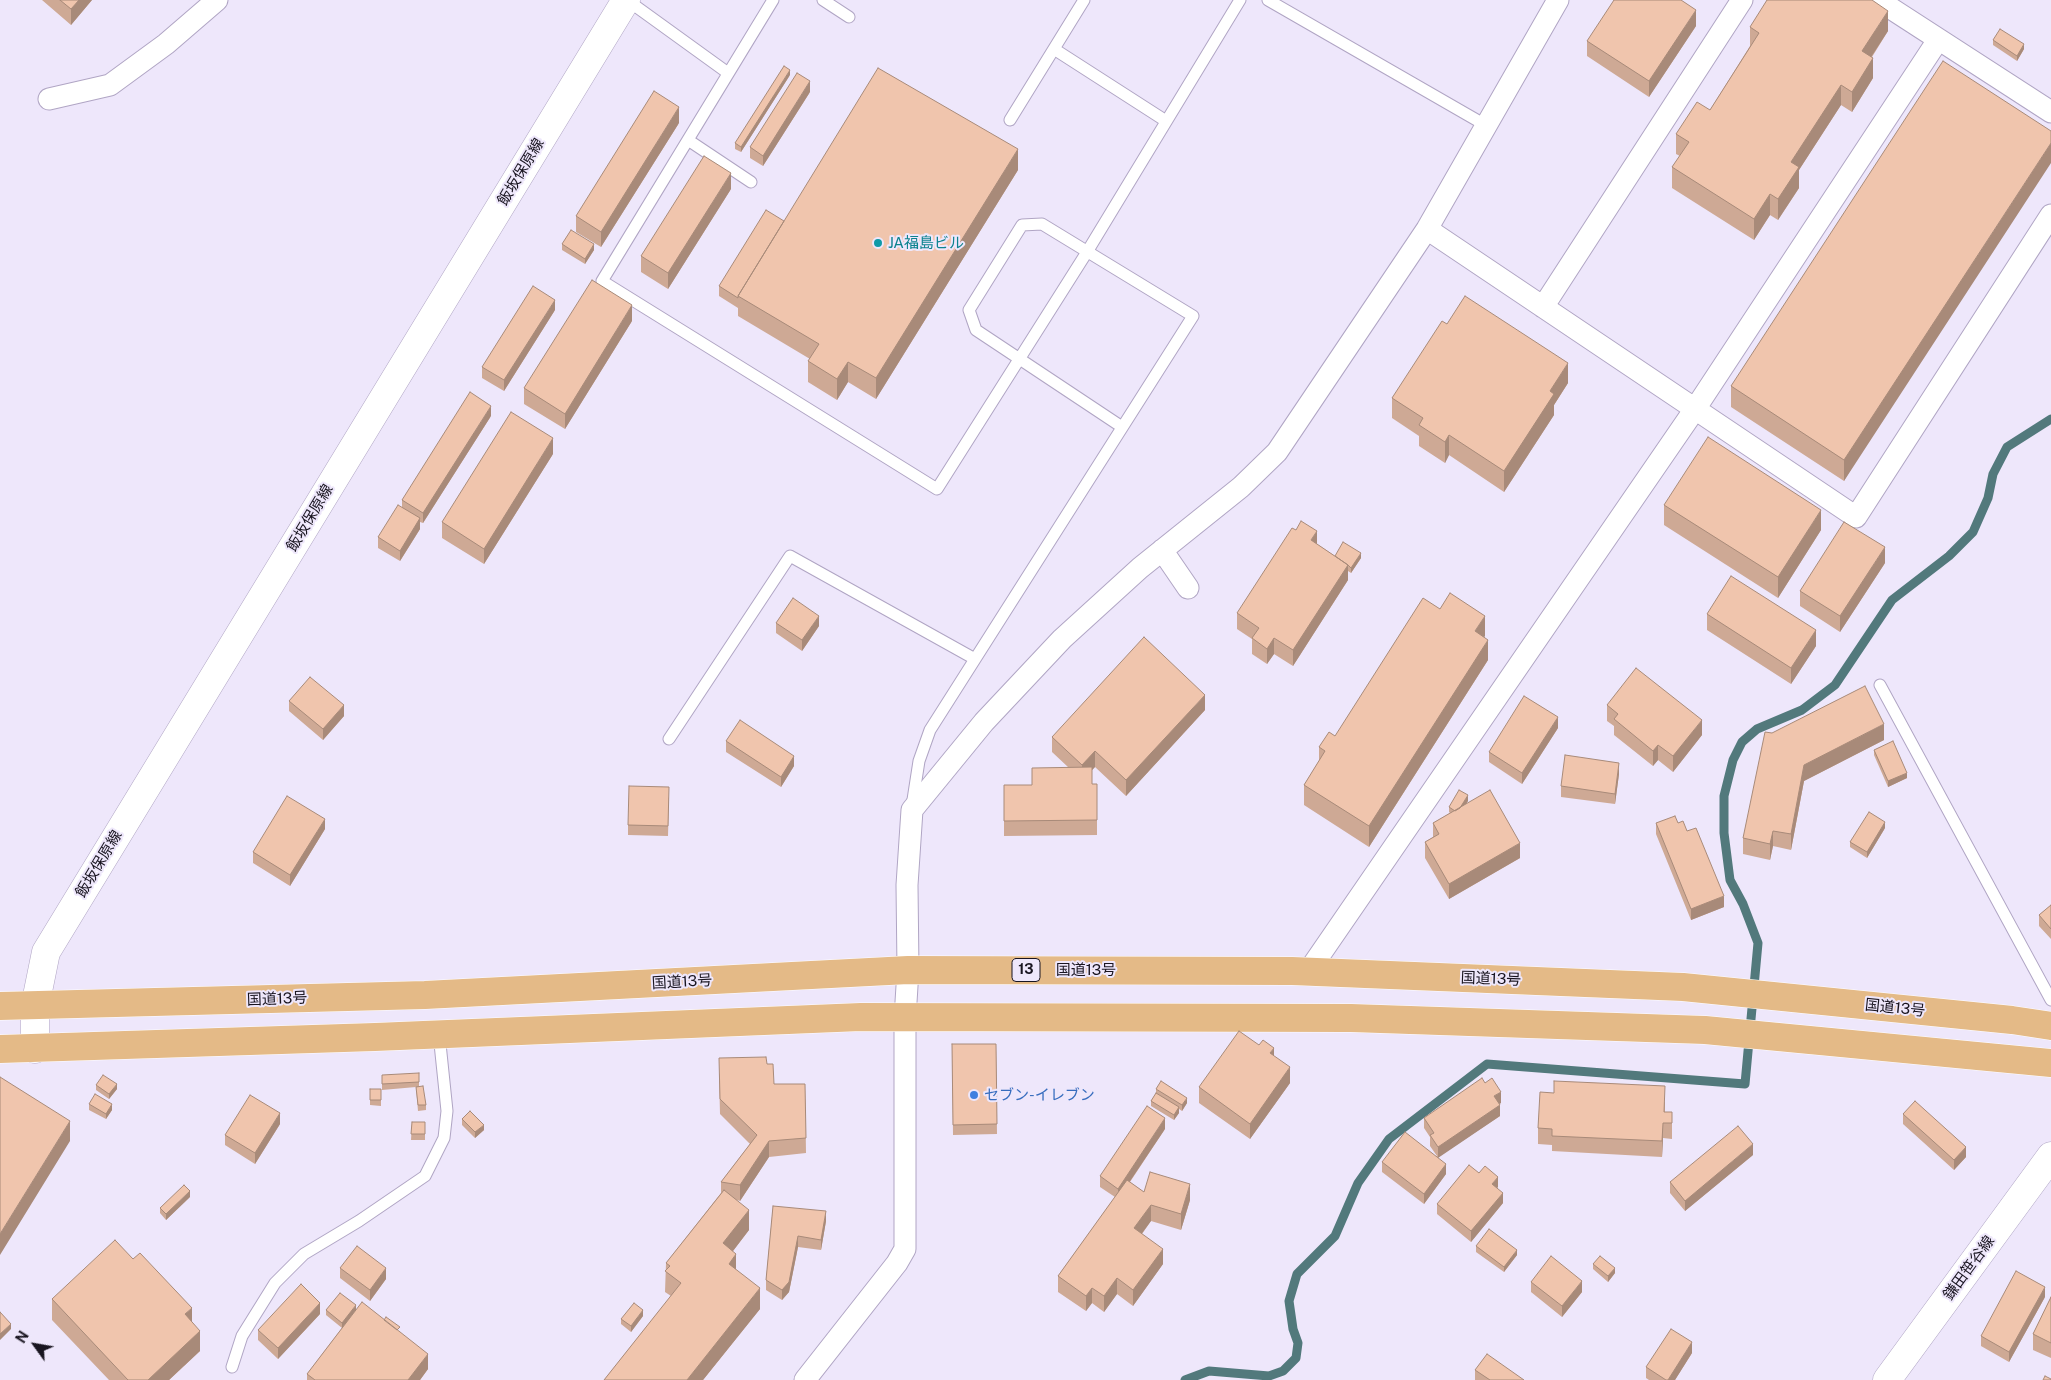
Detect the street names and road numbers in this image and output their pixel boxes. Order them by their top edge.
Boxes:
street label: 飯坂保原線 [494,135,548,209]
street label: 飯坂保原線 [283,481,337,555]
street label: 飯坂保原線 [72,827,126,901]
road number: 13 [1012,958,1040,982]
street label: 国道13号 [1056,961,1116,979]
street label: 国道13号 [1460,969,1522,989]
street label: 国道13号 [651,971,713,993]
street label: 国道13号 [246,989,308,1009]
street label: 国道13号 [1864,996,1926,1020]
street label: 鎌田笹谷線 [1940,1232,1998,1304]

